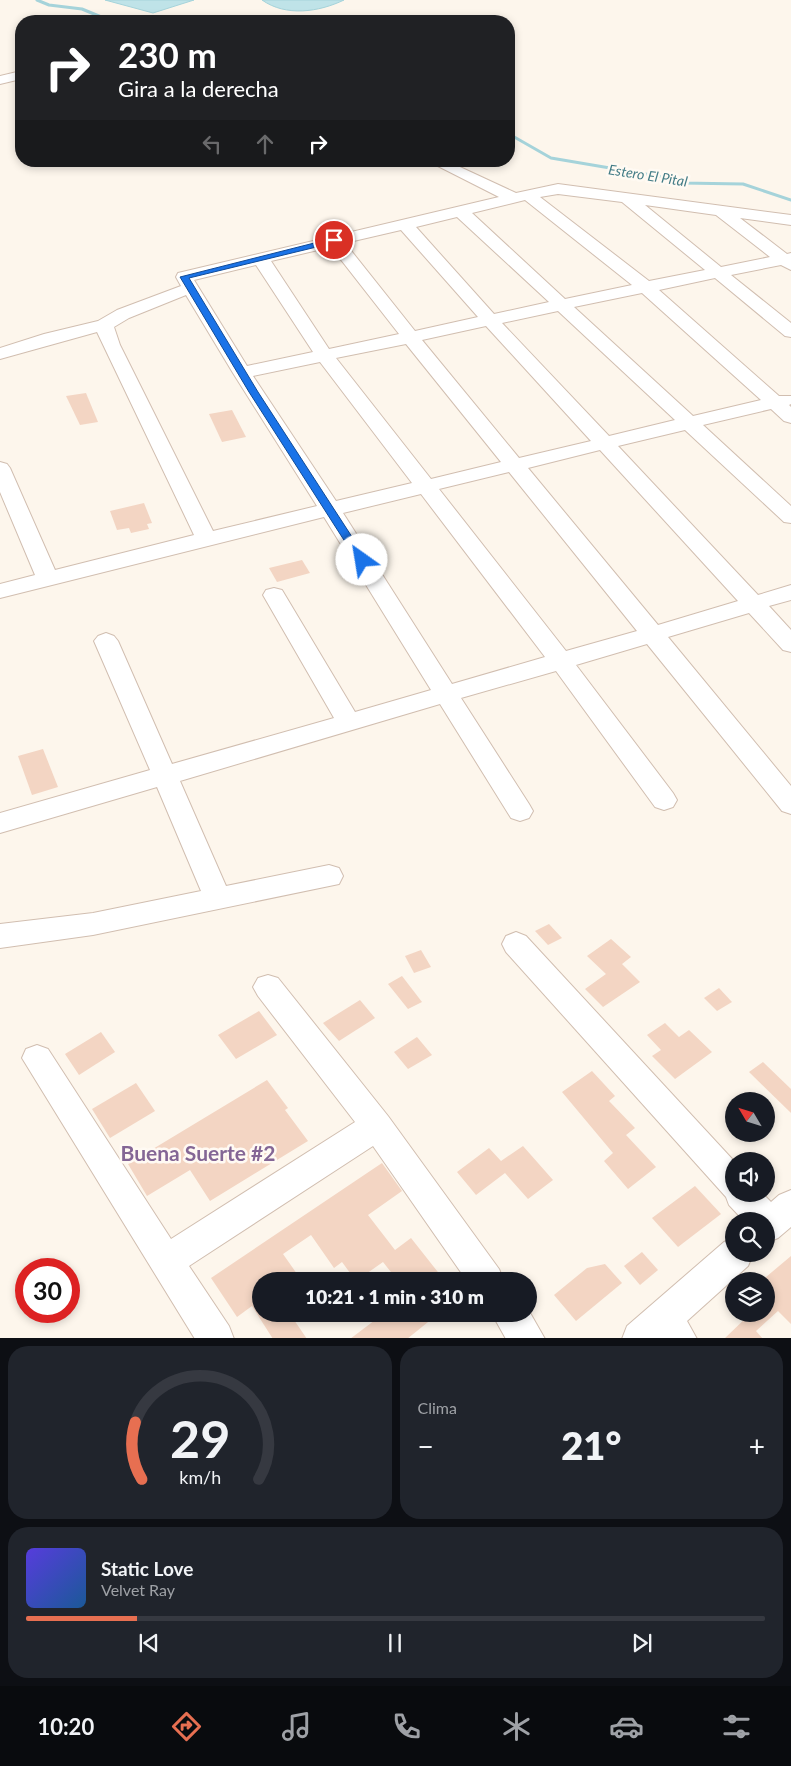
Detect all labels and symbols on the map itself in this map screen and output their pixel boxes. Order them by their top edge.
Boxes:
water label: Estero El Pital [607,160,689,190]
pin [313,219,355,261]
position arrow [335,533,387,585]
north arrow [725,1092,775,1142]
district label: Buena Suerte #2 [121,1140,275,1165]
speed limit sign: 30 [15,1258,80,1323]

